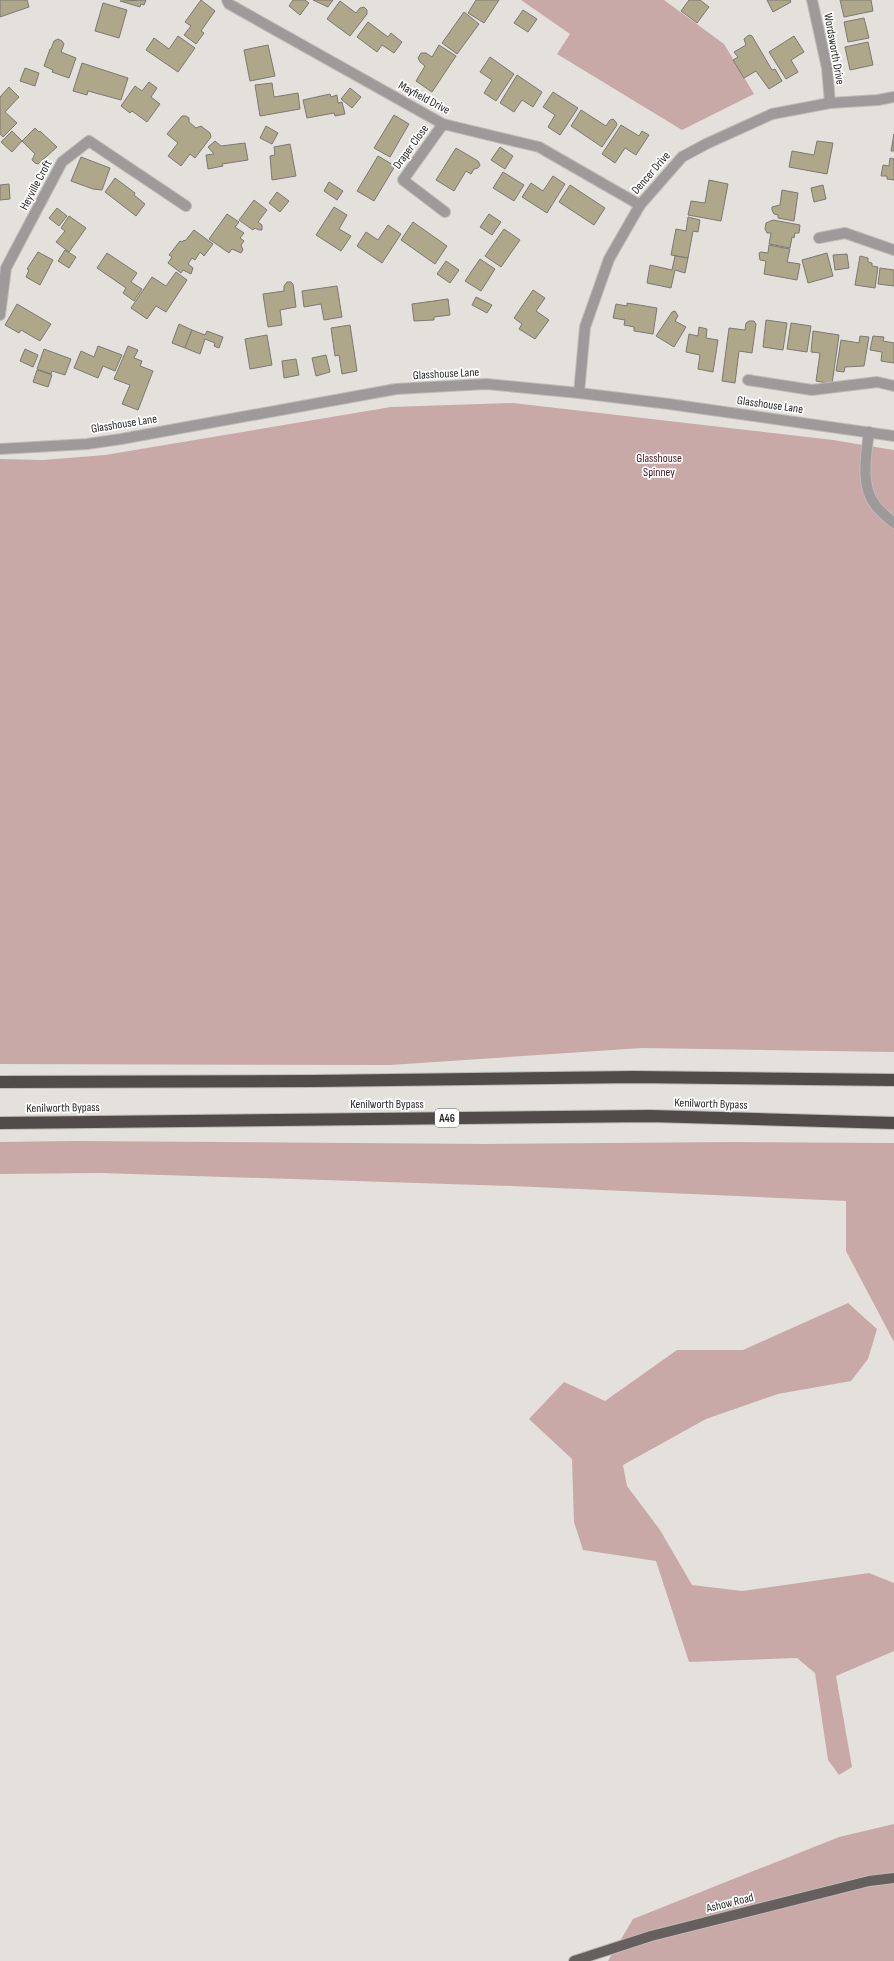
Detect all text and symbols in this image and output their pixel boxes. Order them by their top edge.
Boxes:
street label: Wordsworth Drive [820,12,848,86]
street label: Mayfield Drive [396,78,453,118]
street label: Draper Close [390,122,432,172]
street label: Dencer Drive [628,148,674,197]
street label: Heyville Croft [17,157,56,213]
street label: Glasshouse Lane [412,365,480,383]
street label: Glasshouse Lane [736,393,804,417]
street label: Glasshouse Lane [90,411,158,437]
park label: Glasshouse Spinney [636,451,682,480]
street label: Kenilworth Bypass [674,1095,748,1113]
street label: Kenilworth Bypass [350,1097,424,1112]
street label: Kenilworth Bypass [26,1100,100,1116]
road number: A46 [435,1109,459,1127]
street label: Ashow Road [704,1890,755,1916]

